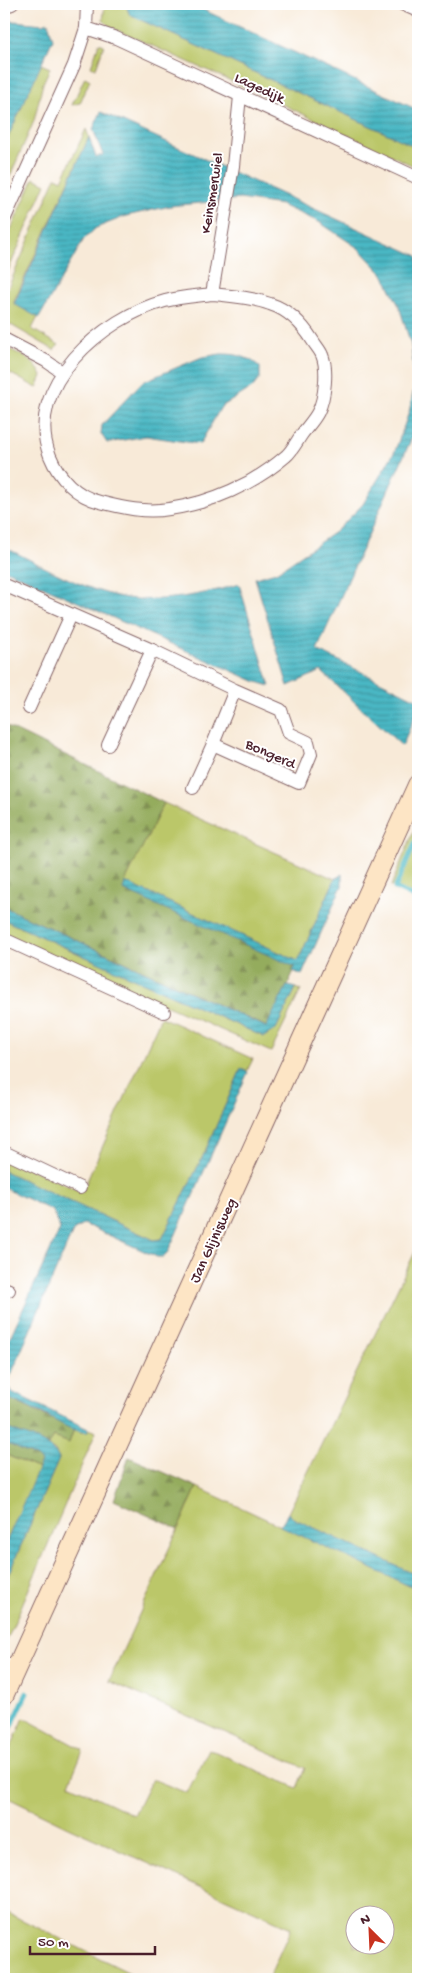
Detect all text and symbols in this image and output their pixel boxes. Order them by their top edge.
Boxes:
street label: Lagedijk [231,69,288,109]
street label: Keinsmerwiel [198,152,228,235]
street label: Bongerd [241,735,299,774]
street label: Jan Glijnisweg [186,1196,241,1286]
north arrow [344,1906,394,1956]
text: N [358,1911,373,1930]
scale bar [30,1923,155,1955]
text: 50 m [38,1934,69,1952]

